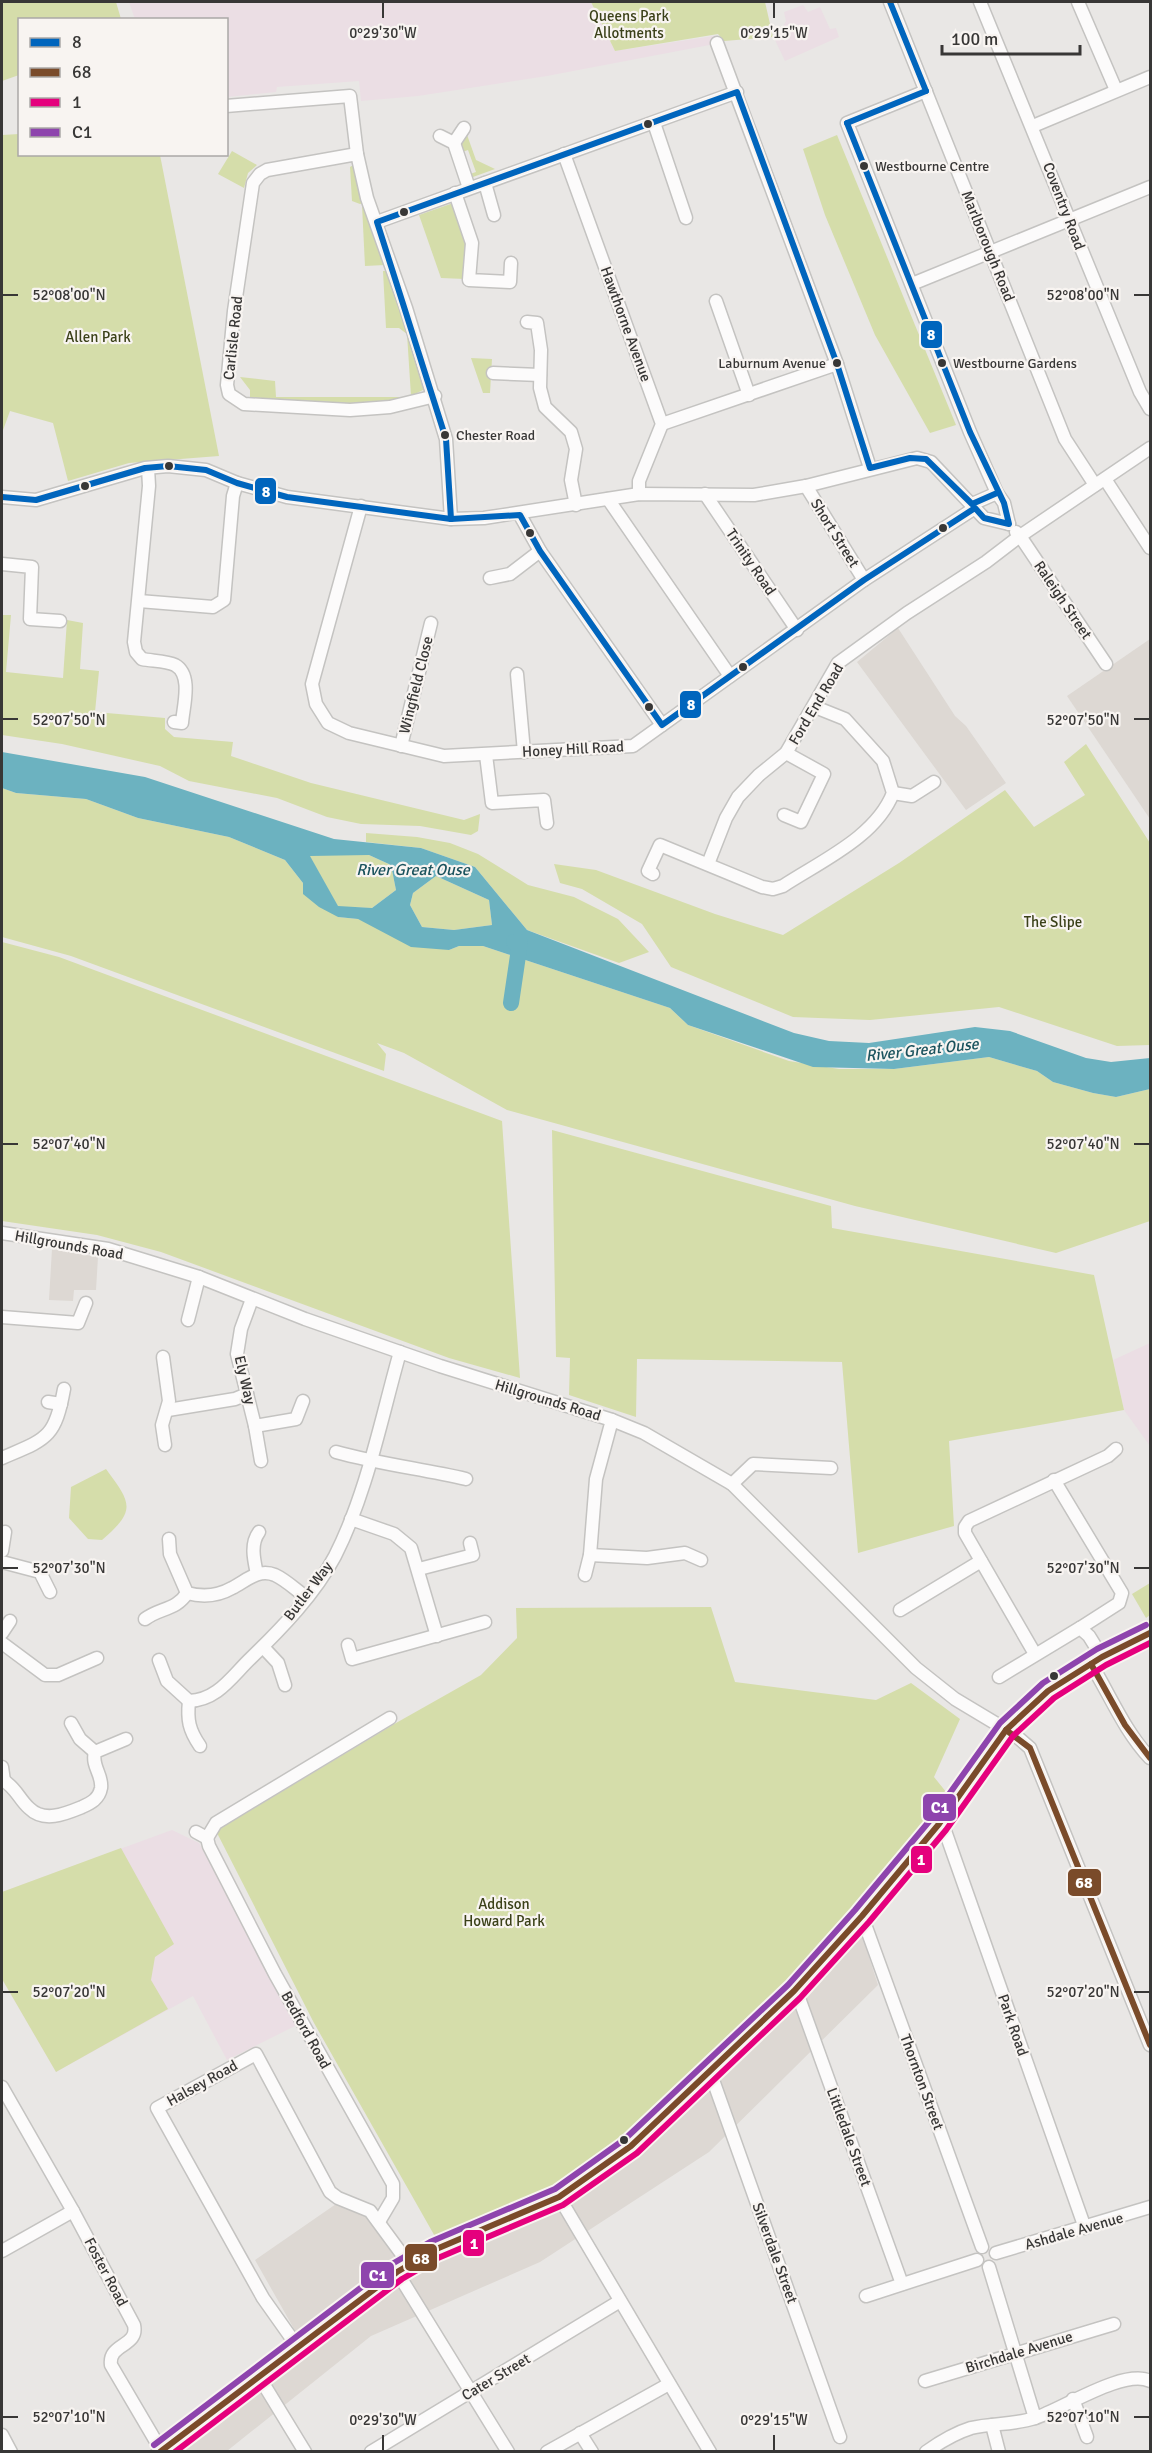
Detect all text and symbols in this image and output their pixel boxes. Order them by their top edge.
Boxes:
park label: Queens Park Allotments [589,7,669,42]
legend [18,18,228,156]
scale bar [942,18,1080,56]
text: 0°29'30"W [349,24,417,42]
text: 0°29'15"W [740,24,808,42]
text: 100 m [951,28,998,50]
text: 8 [72,31,82,53]
text: 68 [72,61,91,83]
text: 1 [72,91,82,113]
unlabelled marker [642,118,654,130]
text: C1 [72,121,93,143]
place label: Westbourne Centre [875,158,989,175]
marker: Westbourne Centre [858,160,870,172]
street label: Coventry Road [1039,160,1089,252]
street label: Marlborough Road [958,188,1018,304]
unlabelled marker [398,206,410,218]
street label: Hawthorne Avenue [597,264,655,384]
text: 52°08'00"N [32,286,106,304]
text: 52°08'00"N [1046,286,1120,304]
street label: Carlisle Road [220,295,246,381]
line badge: 8 [920,320,943,349]
text: 8 [927,325,936,345]
park label: Allen Park [65,328,131,346]
place label: Laburnum Avenue [718,355,826,372]
place label: Westbourne Gardens [953,355,1077,372]
marker: Laburnum Avenue [831,357,843,369]
marker: Westbourne Gardens [936,357,948,369]
place label: Chester Road [456,427,535,444]
marker: Chester Road [439,429,451,441]
unlabelled marker [163,460,175,472]
line badge: 8 [254,477,277,505]
unlabelled marker [79,480,91,492]
text: 8 [262,482,271,502]
street label: Short Street [807,495,863,571]
unlabelled marker [937,522,949,534]
street label: Trinity Road [722,525,780,599]
unlabelled marker [524,527,536,539]
street label: Raleigh Street [1030,557,1096,643]
street label: Wingfield Close [395,634,437,736]
street label: Ford End Road [785,660,847,748]
unlabelled marker [737,661,749,673]
line badge: 8 [679,690,702,719]
text: 8 [687,695,696,715]
unlabelled marker [643,701,655,713]
text: 52°07'50"N [32,711,106,729]
text: 52°07'50"N [1046,711,1120,729]
street label: Honey Hill Road [522,737,624,761]
water label: River Great Ouse [356,860,471,880]
park label: The Slipe [1024,913,1082,931]
water label: River Great Ouse [865,1034,981,1066]
text: 52°07'40"N [32,1135,106,1153]
text: 52°07'40"N [1046,1135,1120,1153]
street label: Hillgrounds Road [13,1227,125,1263]
street label: Ely Way [231,1354,259,1406]
street label: Hillgrounds Road [493,1375,603,1425]
street label: Butler Way [280,1558,336,1624]
text: 52°07'30"N [32,1559,106,1577]
text: 52°07'30"N [1046,1559,1120,1577]
unlabelled marker [1048,1670,1060,1682]
line badge: C1 [922,1793,957,1822]
text: C1 [931,1798,950,1818]
line badge: 1 [910,1845,933,1874]
text: 1 [917,1850,926,1870]
line badge: 68 [1067,1868,1102,1897]
text: 68 [1075,1873,1093,1893]
park label: Addison Howard Park [463,1895,545,1930]
text: 52°07'20"N [32,1983,106,2001]
text: 52°07'20"N [1046,1983,1120,2001]
street label: Bedford Road [277,1988,335,2072]
street label: Park Road [994,1992,1032,2058]
street label: Thornton Street [896,2032,948,2132]
street label: Halsey Road [163,2056,241,2110]
street label: Littledale Street [823,2085,875,2189]
unlabelled marker [618,2134,630,2146]
street label: Silverdale Street [748,2200,802,2306]
street label: Ashdale Avenue [1023,2208,1125,2254]
line badge: 1 [462,2229,485,2257]
text: 1 [470,2234,479,2254]
street label: Foster Road [80,2235,132,2310]
line badge: 68 [404,2243,438,2272]
text: 68 [412,2249,430,2269]
line badge: C1 [360,2261,395,2289]
text: C1 [369,2266,388,2286]
street label: Birchdale Avenue [963,2327,1075,2377]
street label: Cater Street [458,2349,534,2405]
text: 52°07'10"N [32,2408,106,2426]
text: 52°07'10"N [1046,2408,1120,2426]
text: 0°29'30"W [349,2411,417,2429]
text: 0°29'15"W [740,2411,808,2429]

